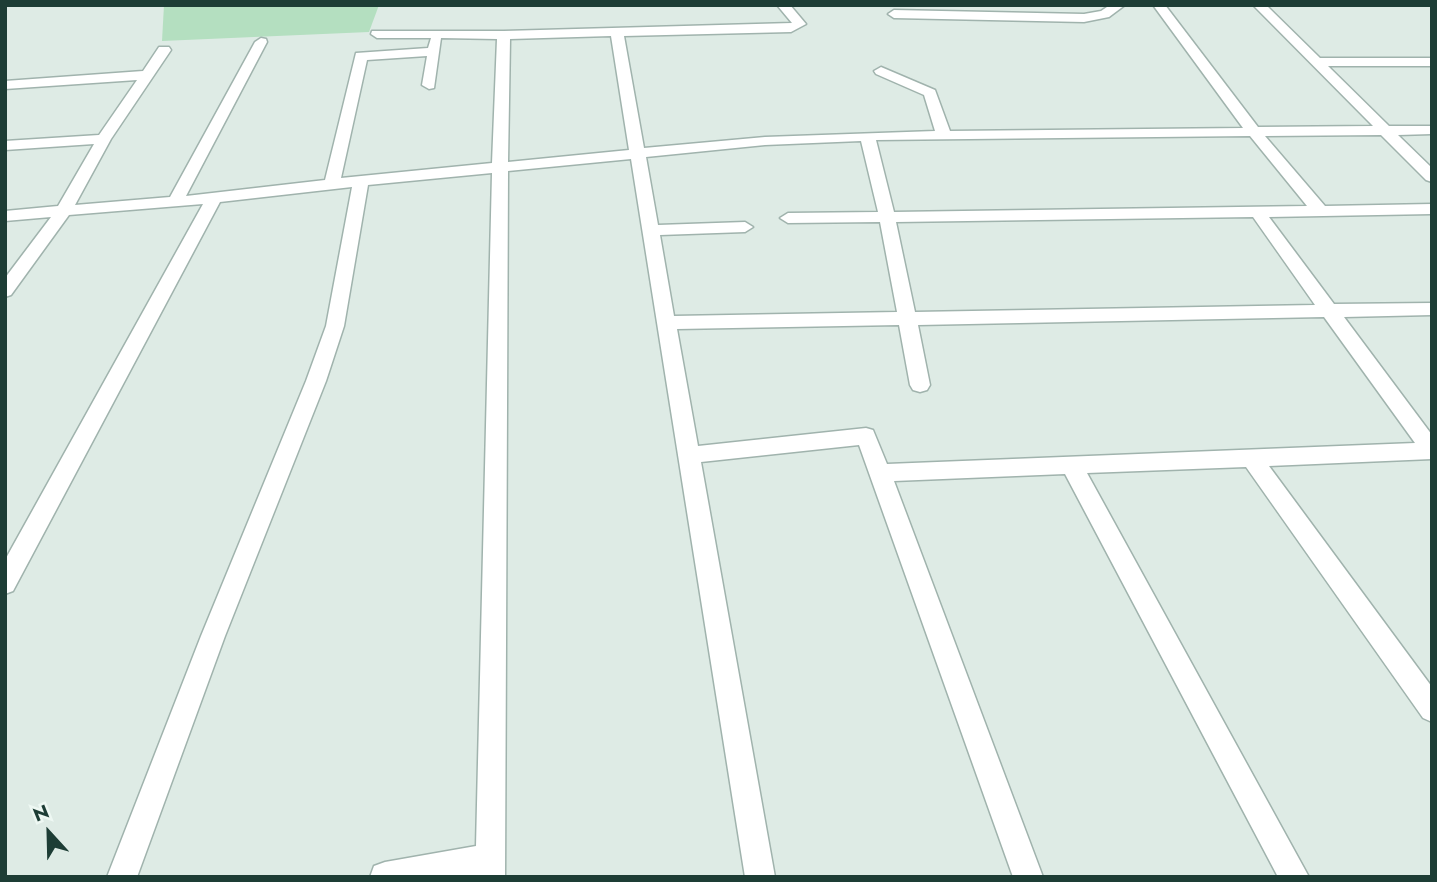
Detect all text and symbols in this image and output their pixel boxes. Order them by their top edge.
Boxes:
north arrow [14,798,84,868]
text: N [29,798,53,828]

